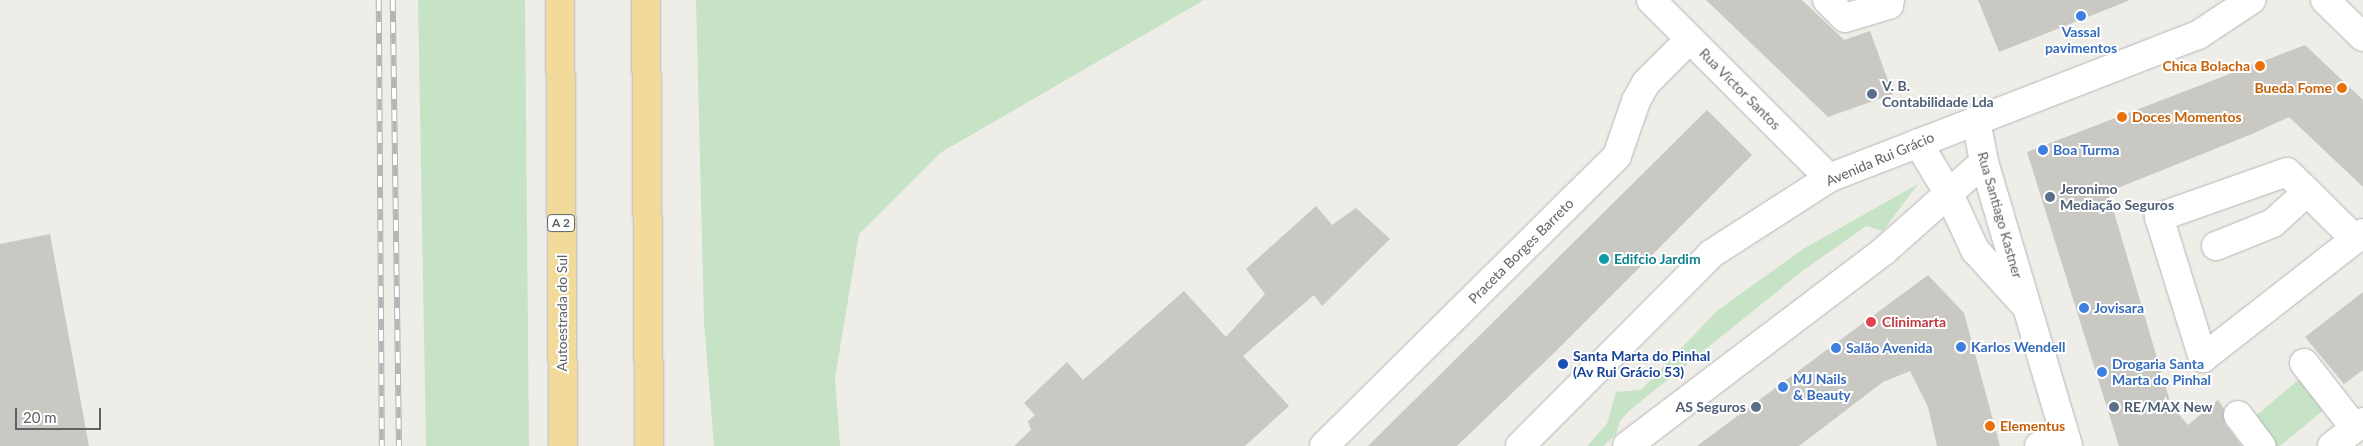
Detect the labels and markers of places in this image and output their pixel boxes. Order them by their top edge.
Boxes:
marker: Vassal pavimentos [2075,10,2087,22]
place label: Vassal pavimentos [2045,24,2117,56]
place label: Chica Bolacha [2163,58,2250,74]
marker: Chica Bolacha [2254,60,2266,72]
place label: V. B. Contabilidade Lda [1882,78,1994,110]
place label: Bueda Fome [2255,80,2332,96]
marker: Bueda Fome [2336,82,2348,94]
marker: V. B. Contabilidade Lda [1866,88,1878,100]
place label: Doces Momentos [2132,109,2242,125]
marker: Doces Momentos [2116,111,2128,123]
place label: Boa Turma [2053,142,2120,158]
marker: Boa Turma [2037,144,2049,156]
place label: Jeronimo Mediação Seguros [2060,181,2174,213]
marker: Jeronimo Mediação Seguros [2044,191,2056,203]
place label: Edifcio Jardim [1614,251,1701,267]
marker: Edifcio Jardim [1598,253,1610,265]
place label: Jovisara [2094,300,2144,316]
marker: Jovisara [2078,302,2090,314]
place label: Clinimarta [1882,314,1946,330]
marker: Clinimarta [1864,315,1878,329]
place label: Karlos Wendell [1971,339,2066,355]
place label: Salão Avenida [1846,340,1933,356]
marker: Karlos Wendell [1955,341,1967,353]
marker: Salão Avenida [1830,342,1842,354]
place label: Santa Marta do Pinhal (Av Rui Grácio 53) [1573,348,1710,381]
place label: Drogaria Santa Marta do Pinhal [2112,356,2211,388]
marker: Santa Marta do Pinhal (Av Rui Grácio 53) [1557,358,1569,370]
marker: Drogaria Santa Marta do Pinhal [2096,366,2108,378]
place label: MJ Nails & Beauty [1793,371,1851,404]
marker: MJ Nails & Beauty [1777,381,1789,393]
place label: AS Seguros [1676,399,1746,415]
place label: RE/MAX New [2124,399,2213,415]
marker: AS Seguros [1750,401,1762,413]
marker: RE/MAX New [2108,401,2120,413]
place label: Elementus [2000,418,2065,434]
marker: Elementus [1984,420,1996,432]

